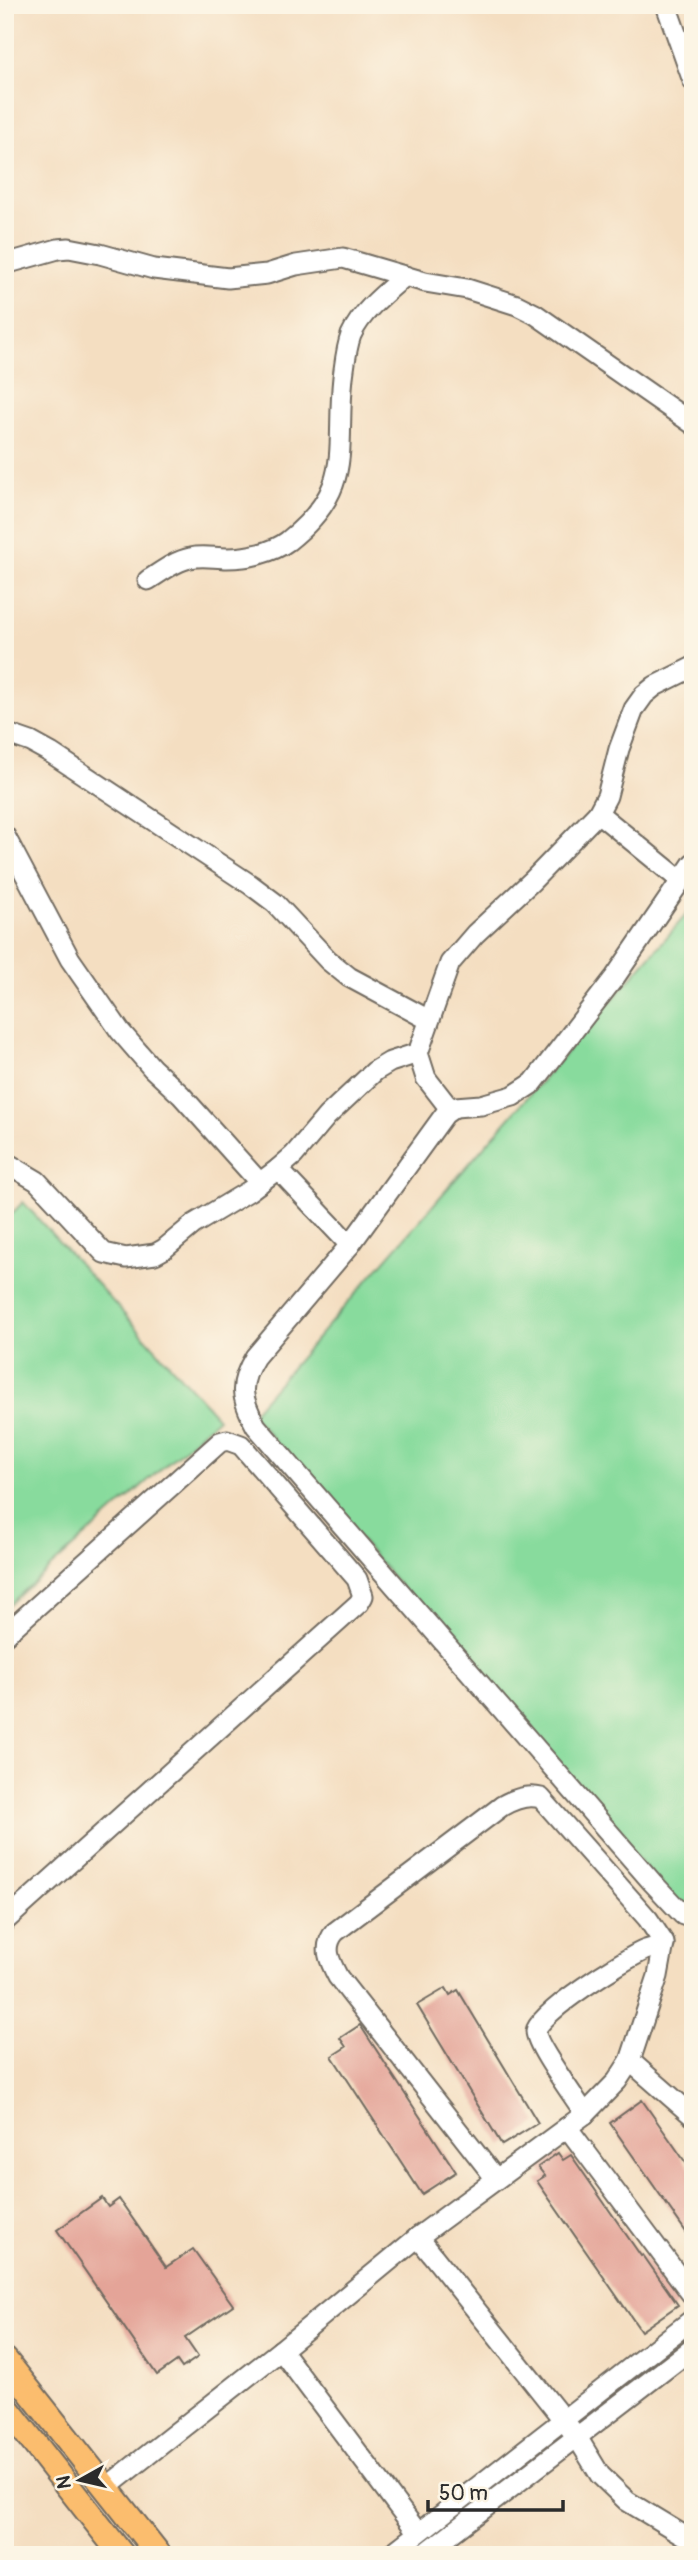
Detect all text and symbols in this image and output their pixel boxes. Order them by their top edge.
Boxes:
north arrow [46,2444,116,2514]
scale bar [428,2469,563,2513]
text: N [51,2474,77,2490]
text: 50 m [439,2480,488,2507]

